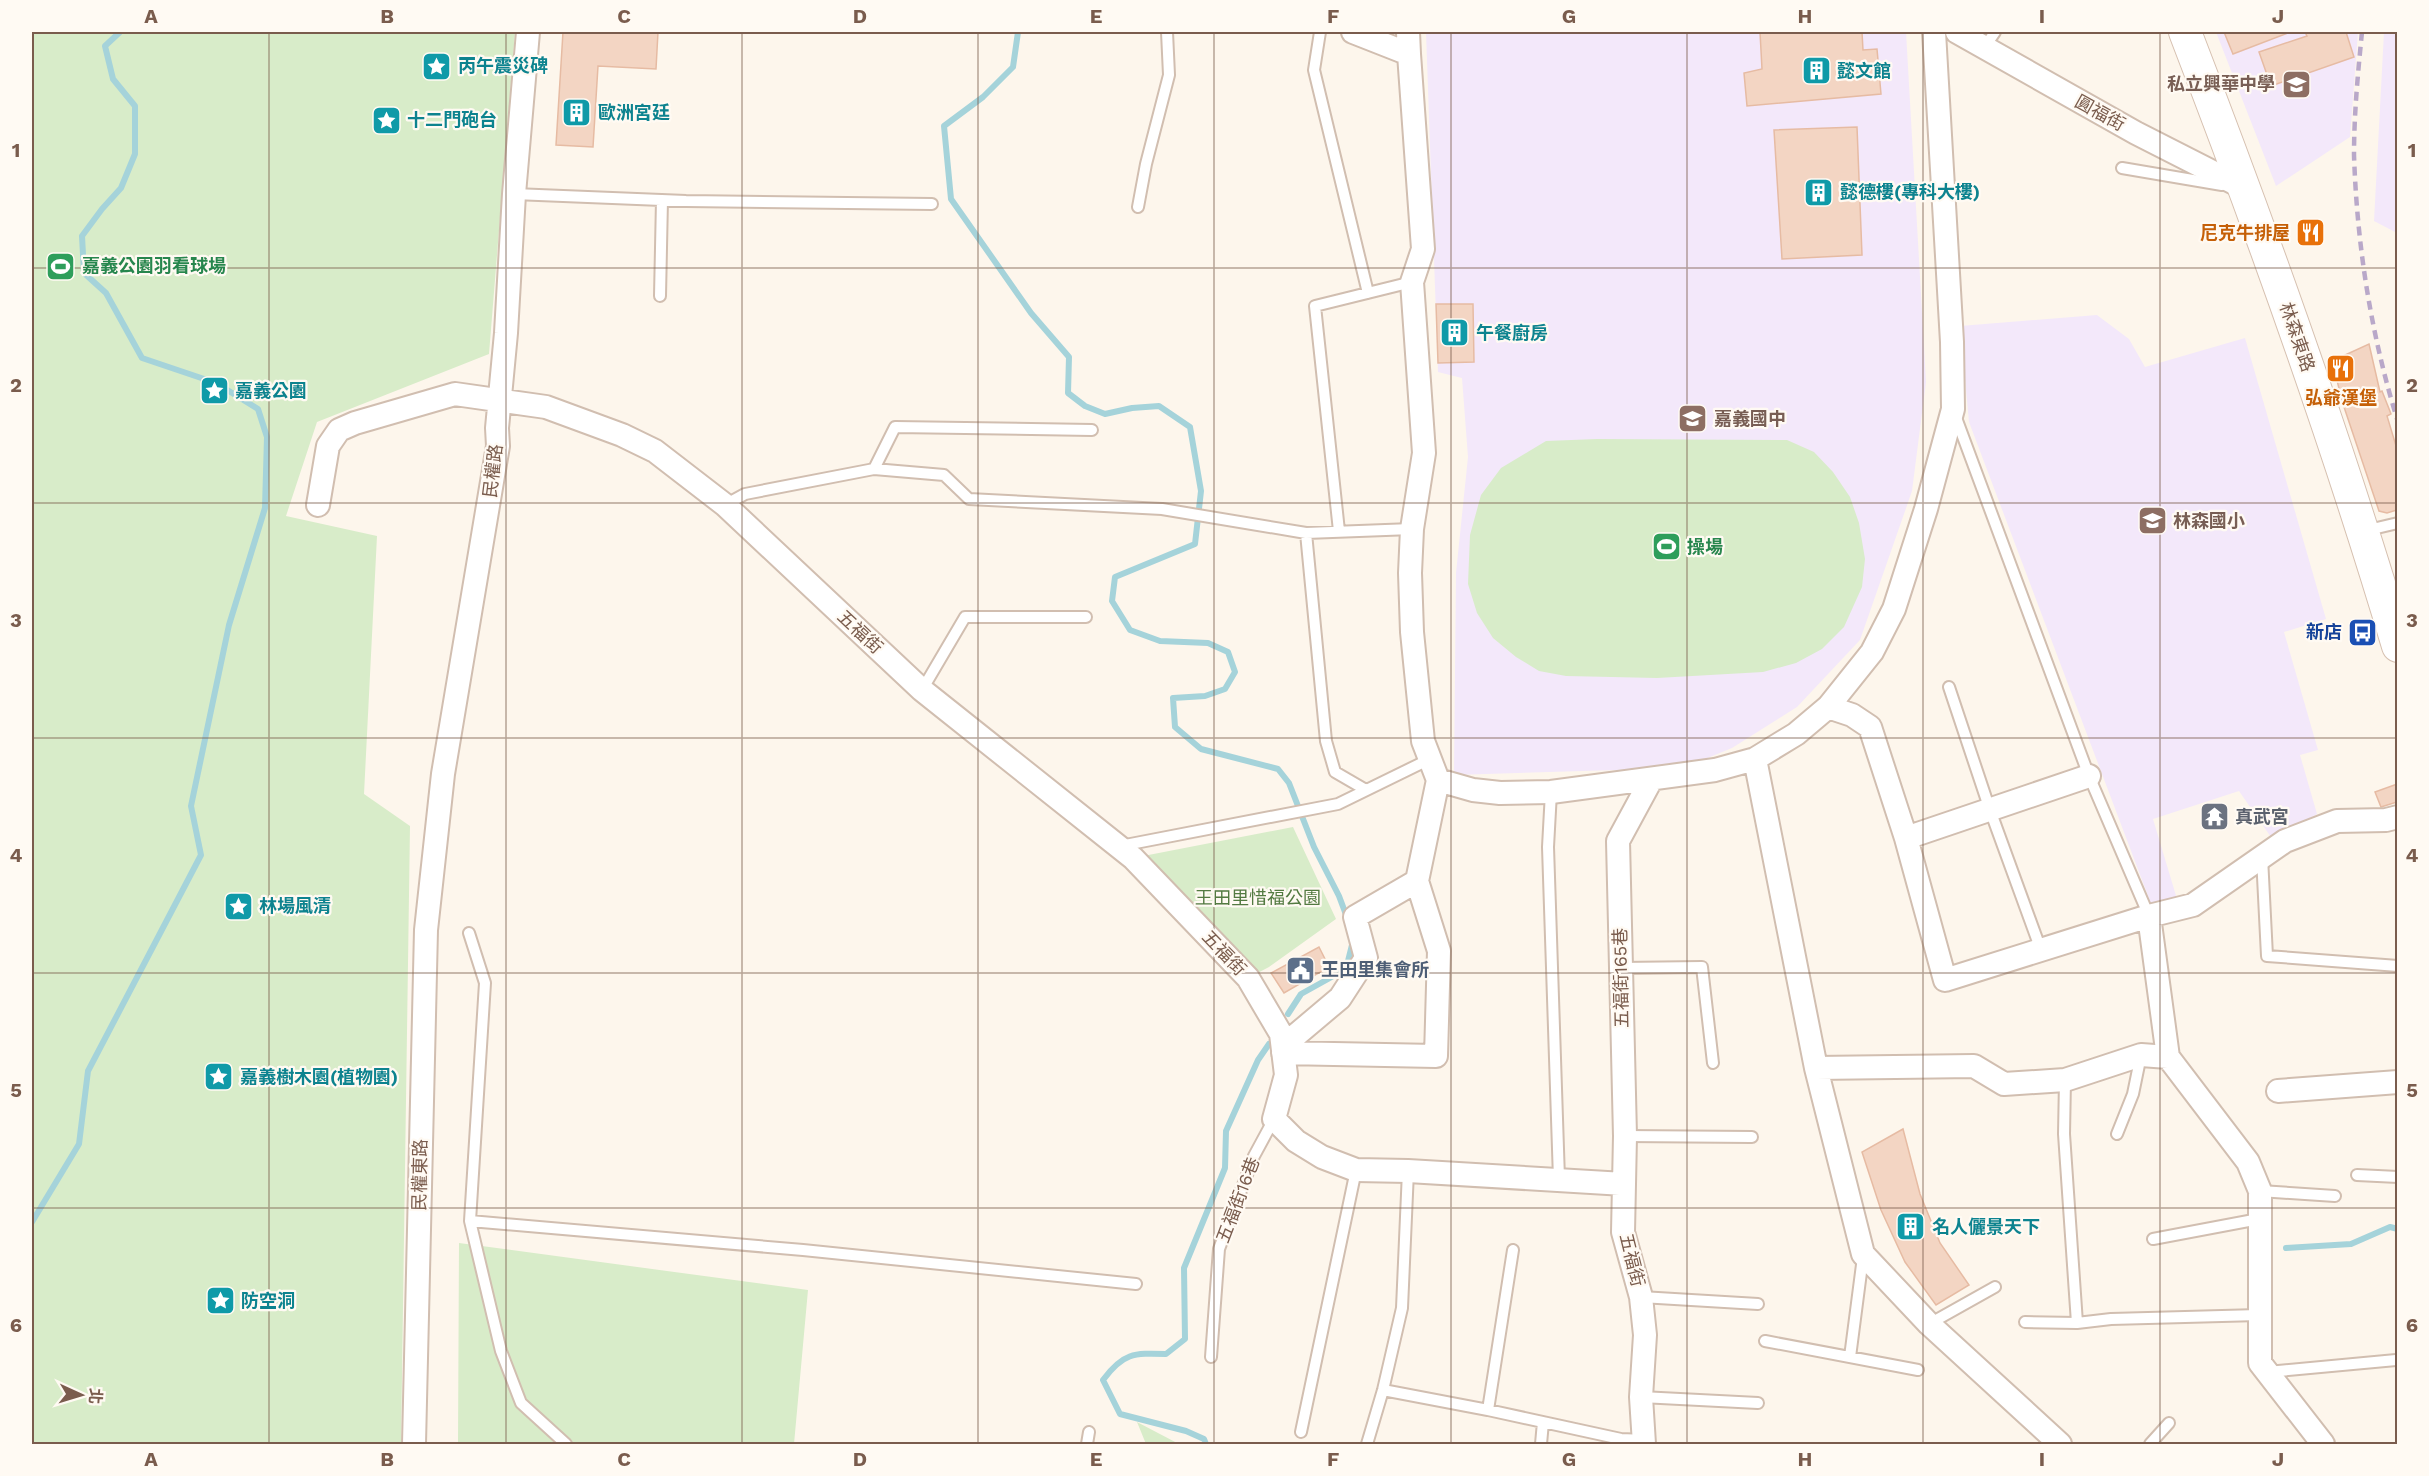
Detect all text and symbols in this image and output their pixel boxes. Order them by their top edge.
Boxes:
text: A [144,4,158,28]
text: B [380,4,394,28]
text: C [617,4,631,28]
text: D [853,4,867,28]
text: E [1090,4,1102,28]
text: F [1327,4,1339,28]
text: G [1562,4,1576,28]
text: H [1798,4,1812,28]
text: I [2039,4,2045,28]
text: J [2272,4,2284,28]
place icon: 丙午震災碑 [421,50,453,82]
place label: 丙午震災碑 [458,55,548,76]
building icon: 懿文館 [1800,55,1832,87]
place label: 懿文館 [1837,60,1891,81]
school or university icon: 私立興華中學 [2280,68,2312,100]
place label: 私立興華中學 [2167,73,2275,94]
street label: 圓福街 [2072,90,2129,135]
building icon: 歐洲宮廷 [561,97,593,129]
place label: 歐洲宮廷 [598,102,670,123]
place icon: 十二門砲台 [370,104,402,136]
place label: 十二門砲台 [407,109,497,130]
text: 1 [12,138,20,162]
text: 1 [2408,138,2416,162]
building icon: 懿德樓(專科大樓) [1803,176,1835,208]
place label: 懿德樓(專科大樓) [1840,181,1980,202]
restaurant icon: 尼克牛排屋 [2295,217,2327,249]
place label: 尼克牛排屋 [2200,222,2290,243]
sports icon: 嘉義公園羽看球場 [45,250,77,282]
place label: 嘉義公園羽看球場 [82,255,226,276]
street label: 林森東路 [2276,299,2319,374]
building icon: 午餐廚房 [1439,317,1471,349]
place label: 午餐廚房 [1476,322,1548,343]
restaurant icon: 弘爺漢堡 [2325,353,2357,385]
text: 2 [10,373,22,397]
text: 2 [2406,373,2418,397]
place icon: 嘉義公園 [198,375,230,407]
place label: 嘉義公園 [235,380,307,401]
place label: 弘爺漢堡 [2305,387,2377,408]
school or university icon: 嘉義國中 [1677,403,1709,435]
place label: 嘉義國中 [1714,408,1786,429]
street label: 民權路 [479,443,506,499]
school or university icon: 林森國小 [2136,505,2168,537]
place label: 林森國小 [2173,510,2245,531]
sports icon: 操場 [1650,531,1682,563]
place label: 操場 [1687,536,1723,557]
street label: 五福街 [833,606,887,658]
text: 3 [10,608,22,632]
text: 3 [2406,608,2418,632]
bus stop icon: 新店 [2347,616,2379,648]
place label: 新店 [2306,621,2342,642]
temple icon: 真武宮 [2198,801,2230,833]
place label: 真武宮 [2235,806,2289,827]
text: 4 [10,843,23,867]
text: 4 [2406,843,2419,867]
park label: 王田里惜福公園 [1195,887,1321,908]
place icon: 林場風清 [222,890,254,922]
place label: 林場風清 [259,895,331,916]
street label: 五福街 [1198,926,1251,979]
street label: 五福街165巷 [1609,928,1632,1028]
public building icon: 王田里集會所 [1284,954,1316,986]
place label: 王田里集會所 [1321,959,1429,980]
place icon: 嘉義樹木園(植物園) [203,1061,235,1093]
place label: 嘉義樹木園(植物園) [240,1066,398,1087]
text: 5 [10,1078,22,1102]
text: 5 [2406,1078,2418,1102]
street label: 民權東路 [408,1139,431,1211]
street label: 五福街16巷 [1212,1154,1263,1246]
building icon: 名人儷景天下 [1895,1211,1927,1243]
place label: 名人儷景天下 [1932,1216,2040,1237]
street label: 五福街 [1616,1231,1649,1289]
place icon: 防空洞 [204,1285,236,1317]
place label: 防空洞 [241,1290,295,1311]
text: 6 [10,1313,22,1337]
text: 6 [2406,1313,2418,1337]
north arrow [51,1365,111,1425]
text: 北 [85,1387,106,1405]
text: A [144,1447,158,1471]
text: B [380,1447,394,1471]
text: C [617,1447,631,1471]
text: D [853,1447,867,1471]
text: E [1090,1447,1102,1471]
text: F [1327,1447,1339,1471]
text: G [1562,1447,1576,1471]
text: H [1798,1447,1812,1471]
text: I [2039,1447,2045,1471]
text: J [2272,1447,2284,1471]

